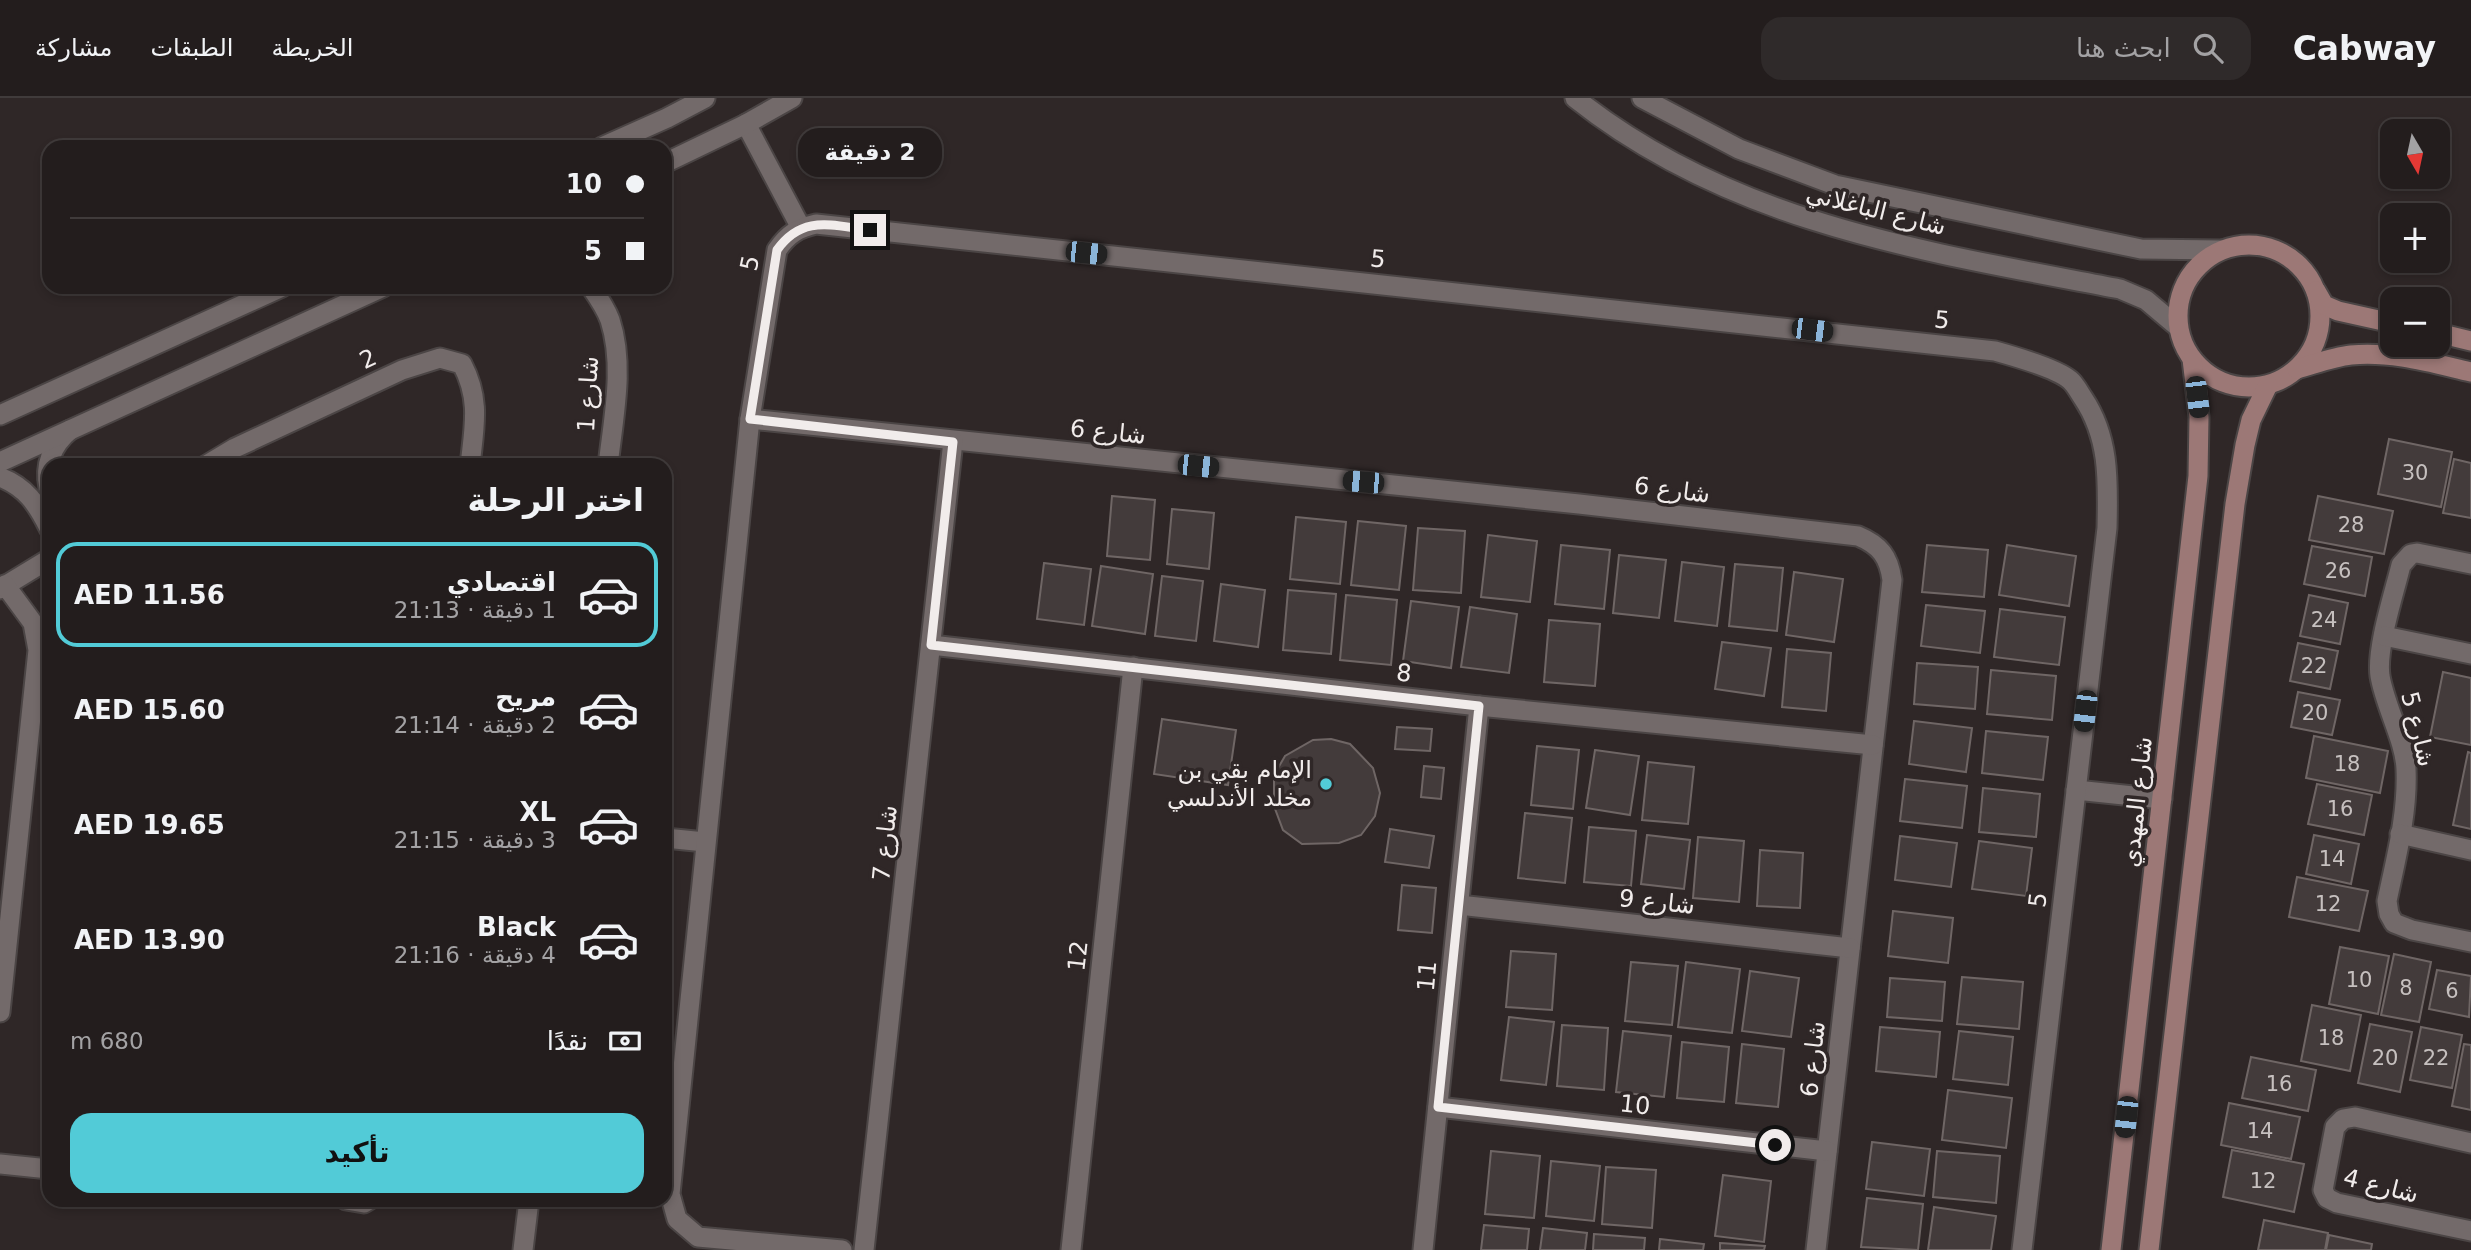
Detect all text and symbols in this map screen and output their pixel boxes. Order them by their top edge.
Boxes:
search box [1761,17,2251,80]
icon: search [2189,29,2227,67]
text: Cabway [2293,29,2436,68]
text: ابحث هنا [2076,33,2171,63]
text: مشاركة [35,34,112,62]
text: الطبقات [150,34,233,62]
text: الخريطة [271,34,353,62]
north arrow [2380,119,2450,189]
map controls [2380,119,2450,357]
callout: 2 دقيقة [798,129,942,178]
text: 2 دقيقة [825,139,915,165]
text: 10 [566,169,602,199]
street label: شارع الباغلاني [1803,179,1949,241]
button: + [2380,203,2450,273]
route end [854,214,886,246]
text: 5 [584,236,602,266]
car [1065,240,1108,266]
street label: 5 [1369,244,1387,274]
street label: 5 [735,253,765,273]
button: − [2380,287,2450,357]
street label: 5 [1933,305,1951,335]
car [1790,317,1835,343]
street label: 2 [355,343,381,375]
street label: شارع 1 [572,355,604,433]
car [2185,375,2210,419]
street label: شارع 6 [1069,414,1147,450]
car [1177,453,1220,479]
house number: 30 [2402,461,2428,485]
car [1342,470,1385,494]
street label: شارع 6 [1632,471,1712,509]
text: اختر الرحلة [467,481,644,519]
house number: 28 [2338,513,2364,537]
house number: 26 [2325,559,2351,583]
icon: car [577,563,640,626]
text: اقتصادي [447,567,556,597]
text: AED 11.56 [74,580,225,610]
text: 1 دقيقة · 21:13 [394,597,556,623]
house number: 24 [2311,608,2337,632]
house number: 22 [2301,654,2327,678]
street label: 8 [1395,658,1413,688]
icon: car [577,678,640,741]
text: مريح [495,682,556,712]
car [2073,689,2098,733]
street label: شارع 5 [2395,689,2441,769]
text: AED 15.60 [74,695,225,725]
house number: 20 [2302,701,2328,725]
text: 2 دقيقة · 21:14 [394,712,556,738]
street label: شارع المهدي [2116,735,2158,869]
house number: 18 [2334,752,2360,776]
place label: الإمام بقي بن مخلد الأندلسي [1167,756,1312,812]
marker: الإمام بقي بن مخلد الأندلسي [1318,776,1334,792]
icon: car [577,793,640,856]
text: XL [519,797,556,827]
house number: 16 [2327,797,2353,821]
street label: شارع 7 [867,804,903,882]
text: AED 19.65 [74,810,225,840]
text: 3 دقيقة · 21:15 [394,827,556,853]
house number: 14 [2319,847,2345,871]
street label: شارع 9 [1618,884,1696,920]
street label: 5 [2023,891,2053,909]
house number: 12 [2315,892,2341,916]
icon: car [577,908,640,971]
text: Black [477,912,556,942]
text: AED 13.90 [74,925,225,955]
street label: 12 [1062,939,1094,973]
text: 4 دقيقة · 21:16 [394,942,556,968]
street label: 11 [1412,960,1442,992]
house number: 10 [2346,968,2372,992]
house number: 8 [2399,976,2413,1000]
house number: 6 [2445,979,2459,1003]
street label: شارع 6 [1795,1020,1831,1098]
icon: cash [606,1022,644,1060]
text: نقدًا [547,1026,588,1056]
house number: 18 [2318,1026,2344,1050]
text: 680 m [70,1028,144,1054]
house number: 20 [2372,1046,2398,1070]
house number: 22 [2423,1046,2449,1070]
house number: 16 [2266,1072,2292,1096]
street label: 10 [1618,1089,1652,1121]
car [2114,1095,2139,1139]
button: تأكيد [70,1113,644,1193]
house number: 14 [2247,1119,2273,1143]
route start [1759,1129,1791,1161]
street label: شارع 4 [2341,1163,2421,1209]
house number: 12 [2250,1169,2276,1193]

